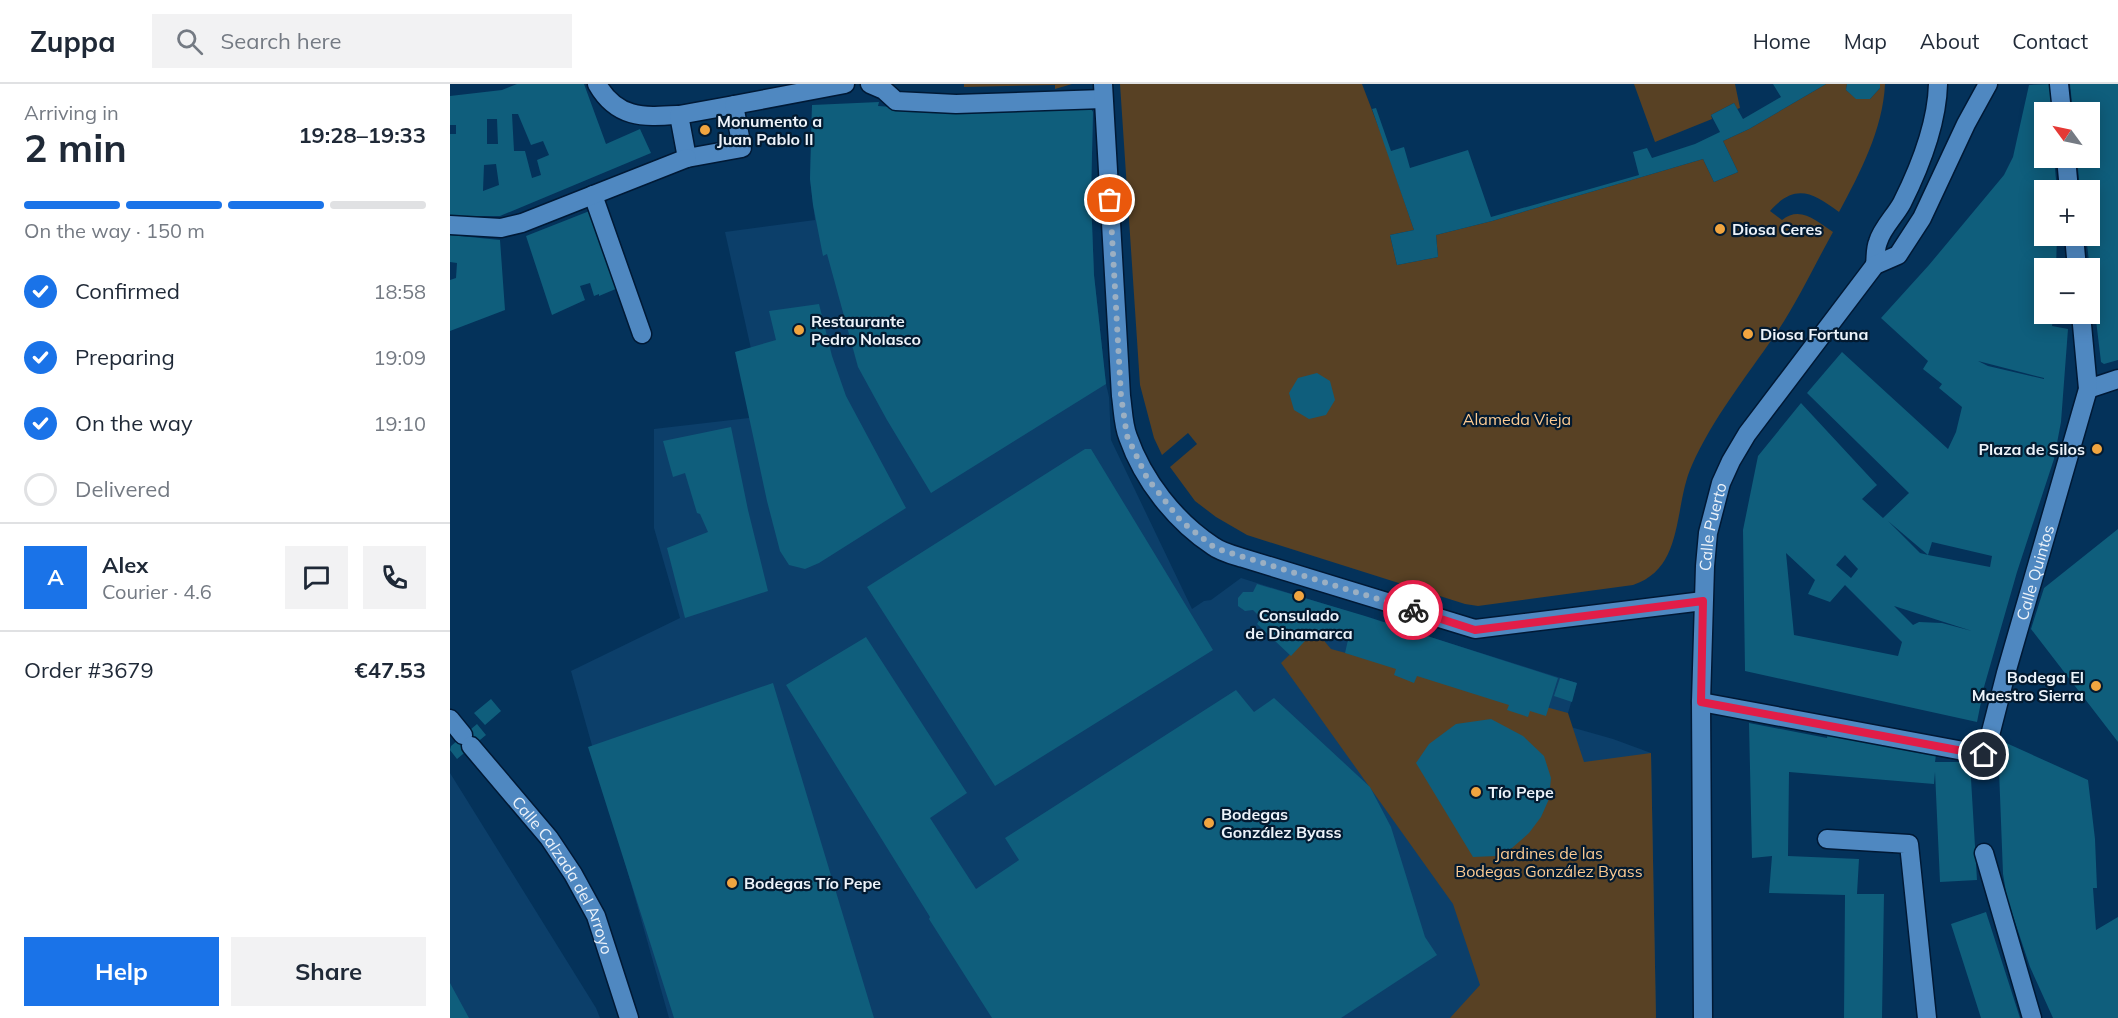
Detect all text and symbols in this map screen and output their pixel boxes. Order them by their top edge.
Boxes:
search box [152,14,572,68]
text: Zuppa [30,24,116,59]
icon: search [173,25,206,58]
text: Search here [221,27,341,55]
text: Home [1753,28,1811,54]
text: Map [1844,28,1887,54]
text: About [1920,28,1979,54]
text: Contact [2012,28,2088,54]
text: Arriving in [24,100,119,125]
north arrow [2034,102,2100,168]
map controls [2034,102,2100,324]
place label: Monumento a Juan Pablo II [717,111,822,149]
text: 19:28–19:33 [298,121,426,149]
text: 2 min [24,123,127,172]
marker: Monumento a Juan Pablo II [698,123,712,137]
pin [1084,174,1135,225]
button: + [2034,180,2100,246]
icon: bag [1093,183,1126,216]
text: On the way · 150 m [24,218,205,243]
place label: Diosa Ceres [1732,219,1822,239]
marker: Diosa Ceres [1713,222,1727,236]
button: − [2034,258,2100,324]
icon: check [24,275,57,308]
text: Confirmed [75,277,180,305]
text: 18:58 [373,279,426,304]
place label: Restaurante Pedro Nolasco [811,311,921,349]
marker: Restaurante Pedro Nolasco [792,323,806,337]
place label: Diosa Fortuna [1760,324,1868,344]
marker: Diosa Fortuna [1741,327,1755,341]
icon: check [24,341,57,374]
text: Preparing [75,343,175,371]
text: 19:09 [373,345,426,370]
icon: check [24,407,57,440]
text: On the way [75,409,193,437]
park label: Alameda Vieja [1463,409,1571,429]
text: 19:10 [373,411,426,436]
place label: Plaza de Silos [1978,439,2085,459]
marker: Plaza de Silos [2090,442,2104,456]
text: Delivered [75,475,170,503]
street label: Calle Puerto [1695,480,1731,572]
street label: Calle Quintos [2012,523,2058,623]
button: chat [285,546,348,609]
button: phone [363,546,426,609]
text: Alex [102,551,148,579]
text: A [47,563,64,591]
text: Courier · 4.6 [102,579,212,604]
courier [1383,580,1443,640]
marker: Consulado de Dinamarca [1292,589,1306,603]
icon: bike [1397,594,1430,627]
place label: Consulado de Dinamarca [1245,605,1353,643]
text: Order #3679 [24,656,154,684]
text: €47.53 [355,656,426,684]
place label: Bodega El Maestro Sierra [1972,667,2084,705]
marker: Bodega El Maestro Sierra [2089,679,2103,693]
pin [1958,729,2009,780]
icon: home [1967,738,2000,771]
place label: Tío Pepe [1488,782,1554,802]
marker: Tío Pepe [1469,785,1483,799]
street label: Calle Calzada del Arroyo [508,792,618,957]
place label: Bodegas González Byass [1221,804,1341,842]
marker: Bodegas González Byass [1202,816,1216,830]
park label: Jardines de las Bodegas González Byass [1455,843,1643,881]
place label: Bodegas Tío Pepe [744,873,881,893]
marker: Bodegas Tío Pepe [725,876,739,890]
button: Help [24,937,219,1006]
button: Share [231,937,426,1006]

